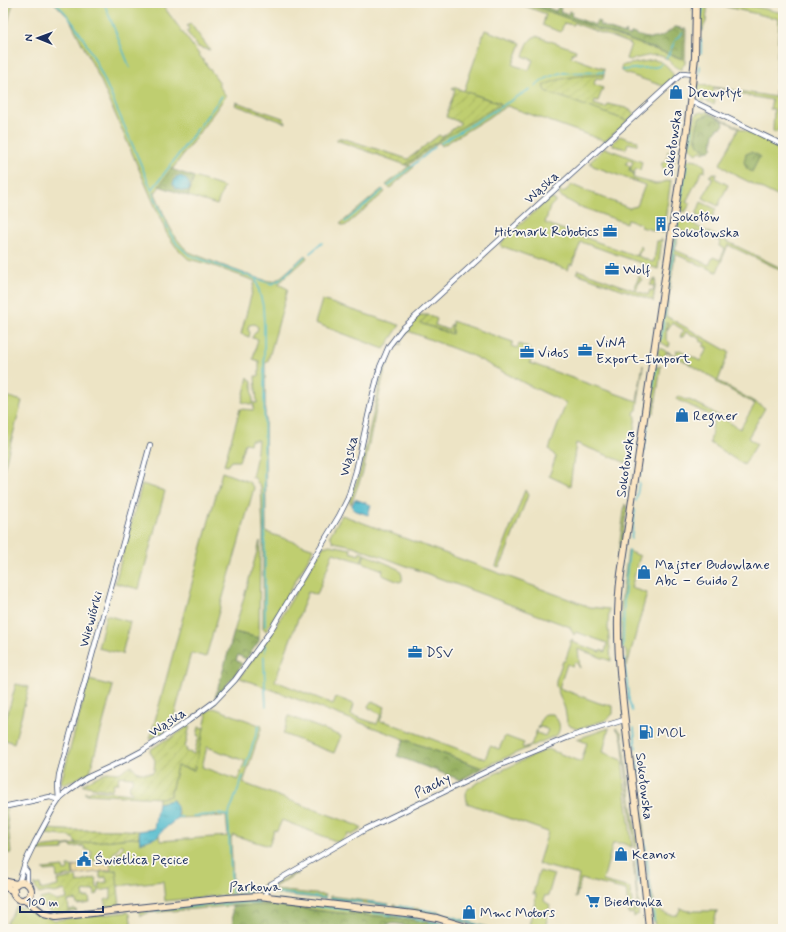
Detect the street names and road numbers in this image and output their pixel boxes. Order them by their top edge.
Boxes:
street label: Sokołowska [659,108,687,178]
street label: Wąska [520,167,563,208]
street label: Sokołowska [612,429,640,499]
street label: Wąska [335,434,363,478]
street label: Wiewiórki [75,589,107,649]
street label: Wąska [146,704,190,742]
street label: Sokołowska [631,752,657,821]
street label: Piachy [411,769,454,802]
street label: Parkowa [229,878,281,896]

